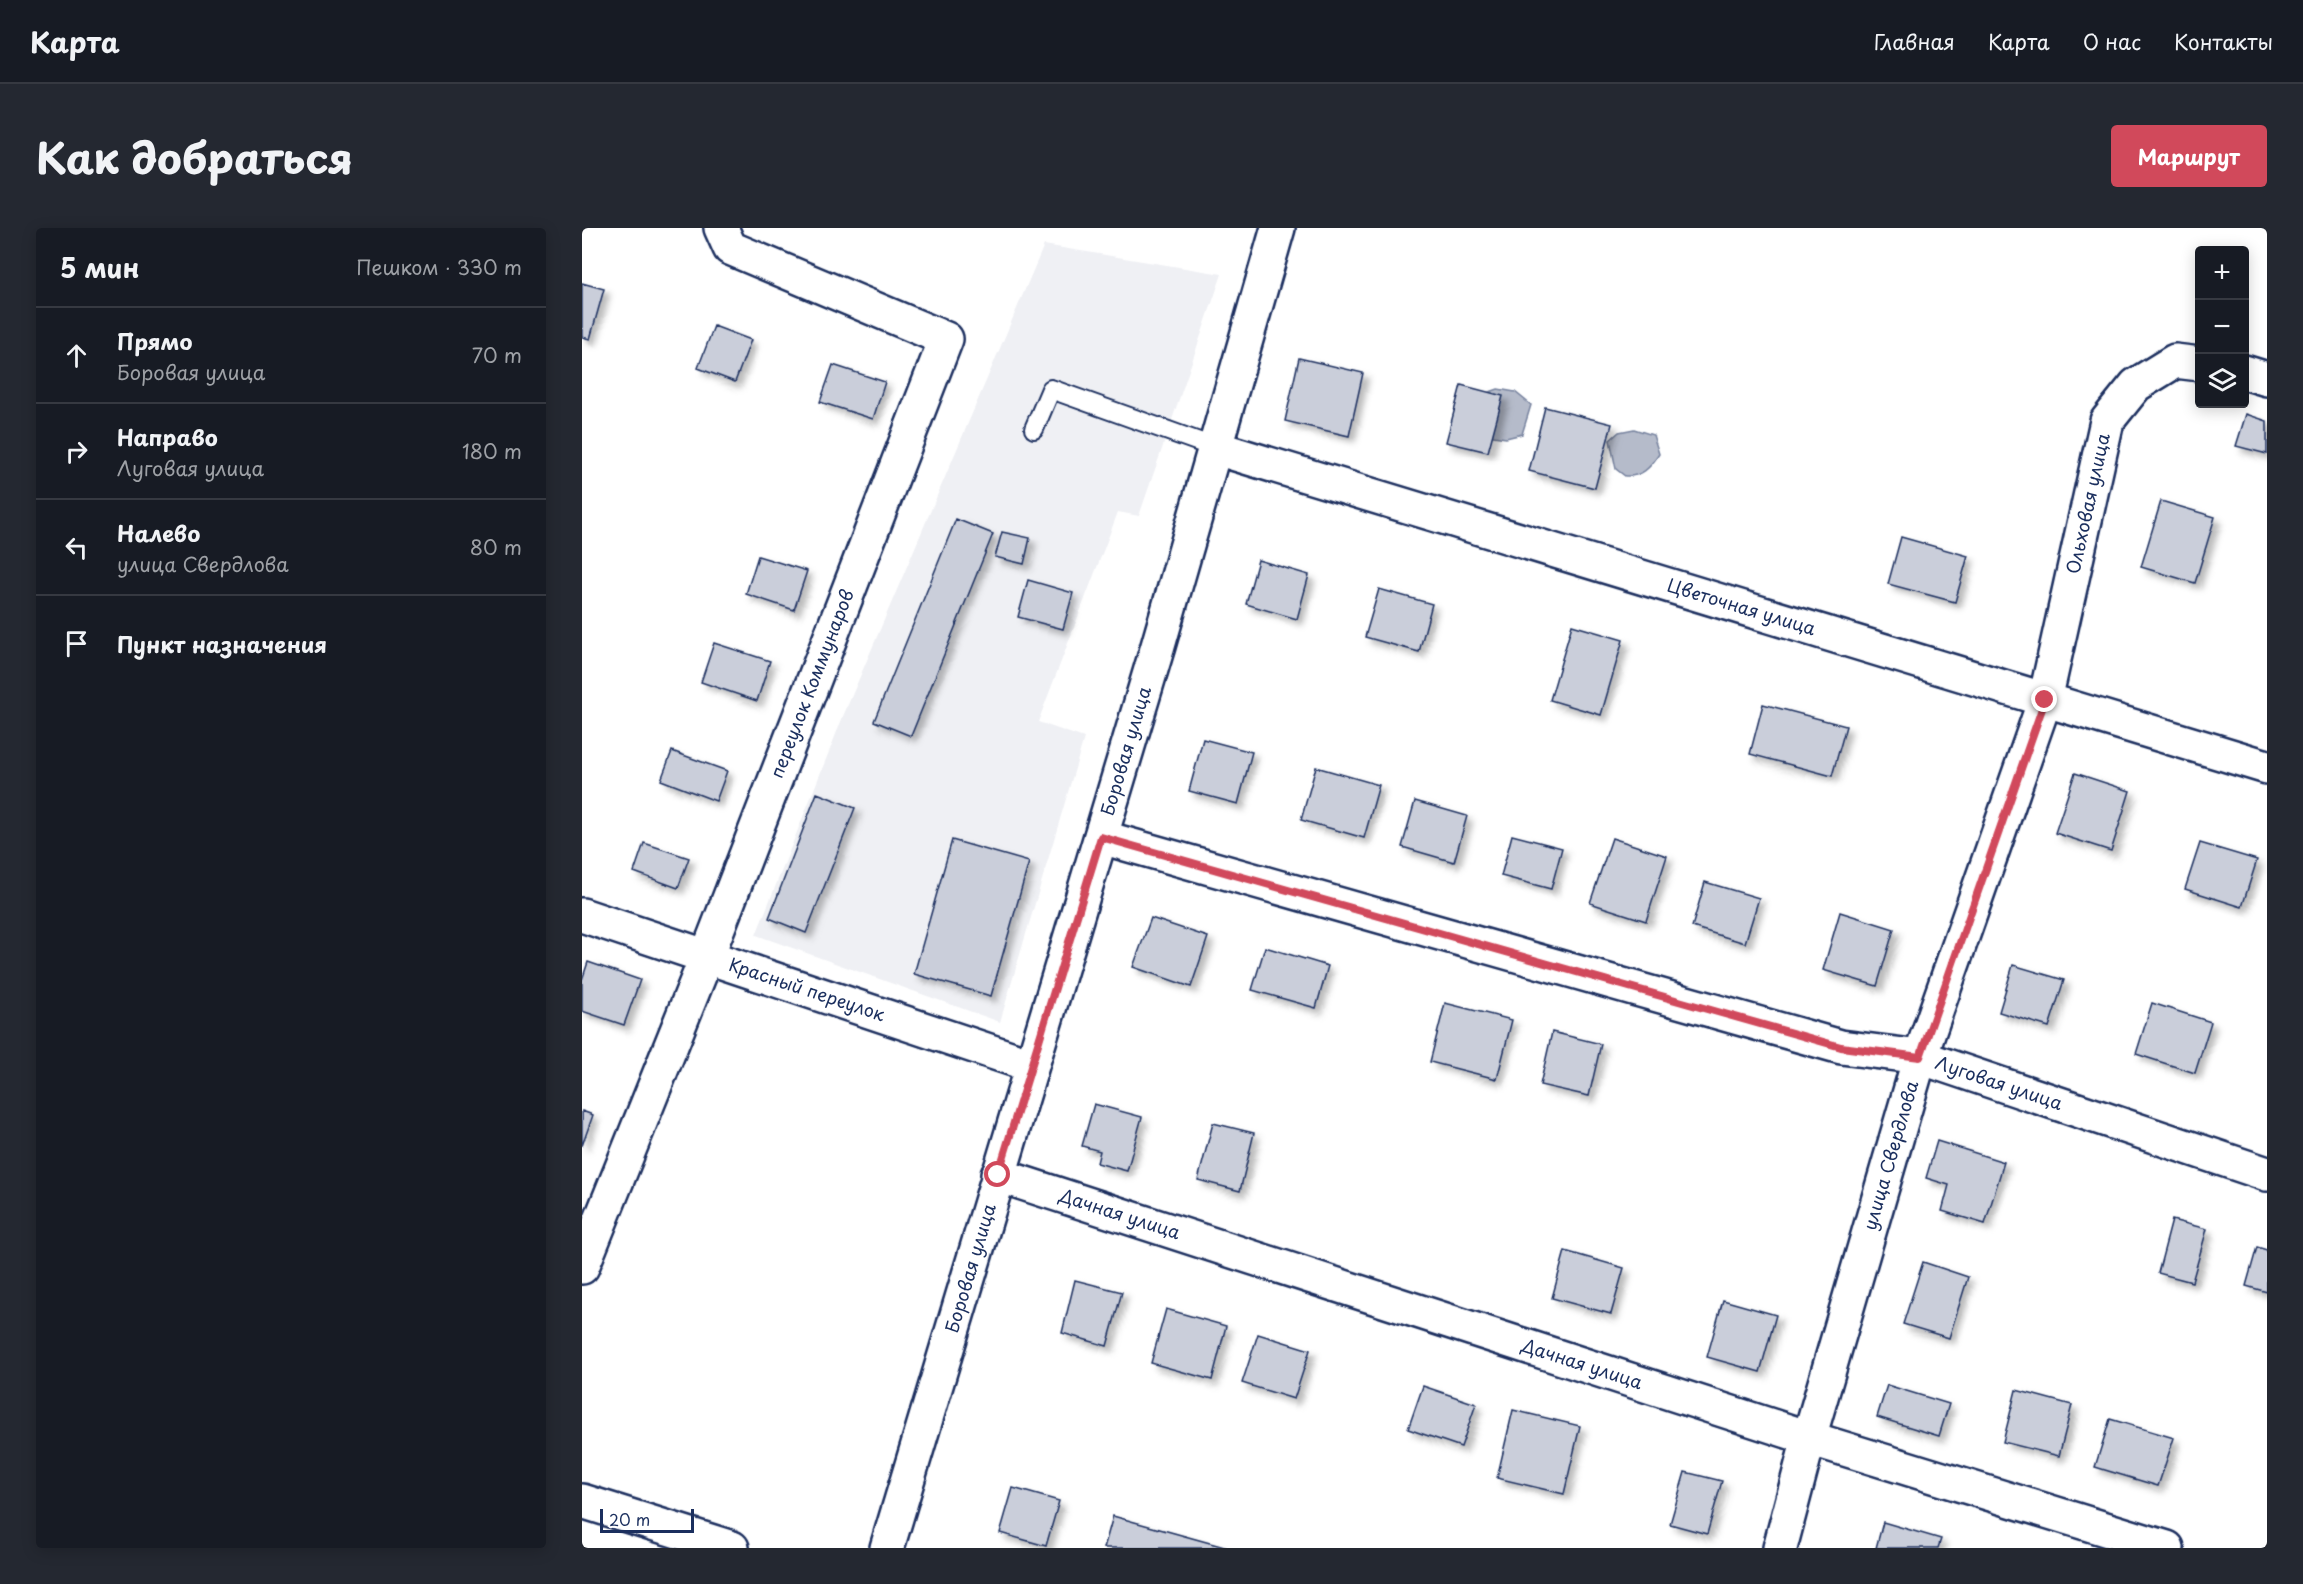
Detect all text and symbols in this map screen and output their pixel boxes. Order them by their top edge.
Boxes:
text: Карта [30,20,120,63]
text: Главная [1874,25,1955,57]
text: Карта [1988,25,2050,57]
text: О нас [2083,25,2141,57]
text: Контакты [2174,25,2273,57]
text: Как добраться [36,125,353,188]
button: Маршрут [2111,125,2267,187]
map controls [2195,246,2249,408]
button: + [2195,246,2249,300]
text: 5 мин [60,248,139,287]
text: Пешком · 330 m [356,252,522,282]
button: − [2195,300,2249,354]
text: Прямо [117,324,192,357]
icon: ahead [60,339,93,372]
text: 70 m [472,340,522,370]
button: layers [2195,354,2249,408]
text: Боровая улица [117,357,265,387]
text: Направо [117,420,218,453]
street label: Ольховая улица [2058,430,2116,576]
icon: right [60,435,93,468]
text: 180 m [462,436,522,466]
text: Луговая улица [117,453,264,483]
text: Налево [117,516,200,549]
icon: left [60,531,93,564]
text: 80 m [470,532,522,562]
text: улица Свердлова [117,549,289,579]
street label: Цветочная улица [1664,571,1820,641]
street label: переулок Коммунаров [762,585,860,782]
icon: arrive [60,627,93,660]
text: Пункт назначения [117,627,327,660]
street label: Боровая улица [1093,682,1157,819]
route end [2031,686,2057,712]
street label: Красный переулок [726,950,889,1027]
street label: Луговая улица [1932,1048,2067,1116]
street label: улица Свердлова [1855,1076,1925,1233]
route start [984,1161,1010,1187]
street label: Дачная улица [1055,1181,1185,1245]
street label: Боровая улица [937,1199,1002,1336]
street label: Дачная улица [1518,1330,1647,1395]
scale bar [600,1506,694,1534]
text: 20 m [609,1507,650,1531]

